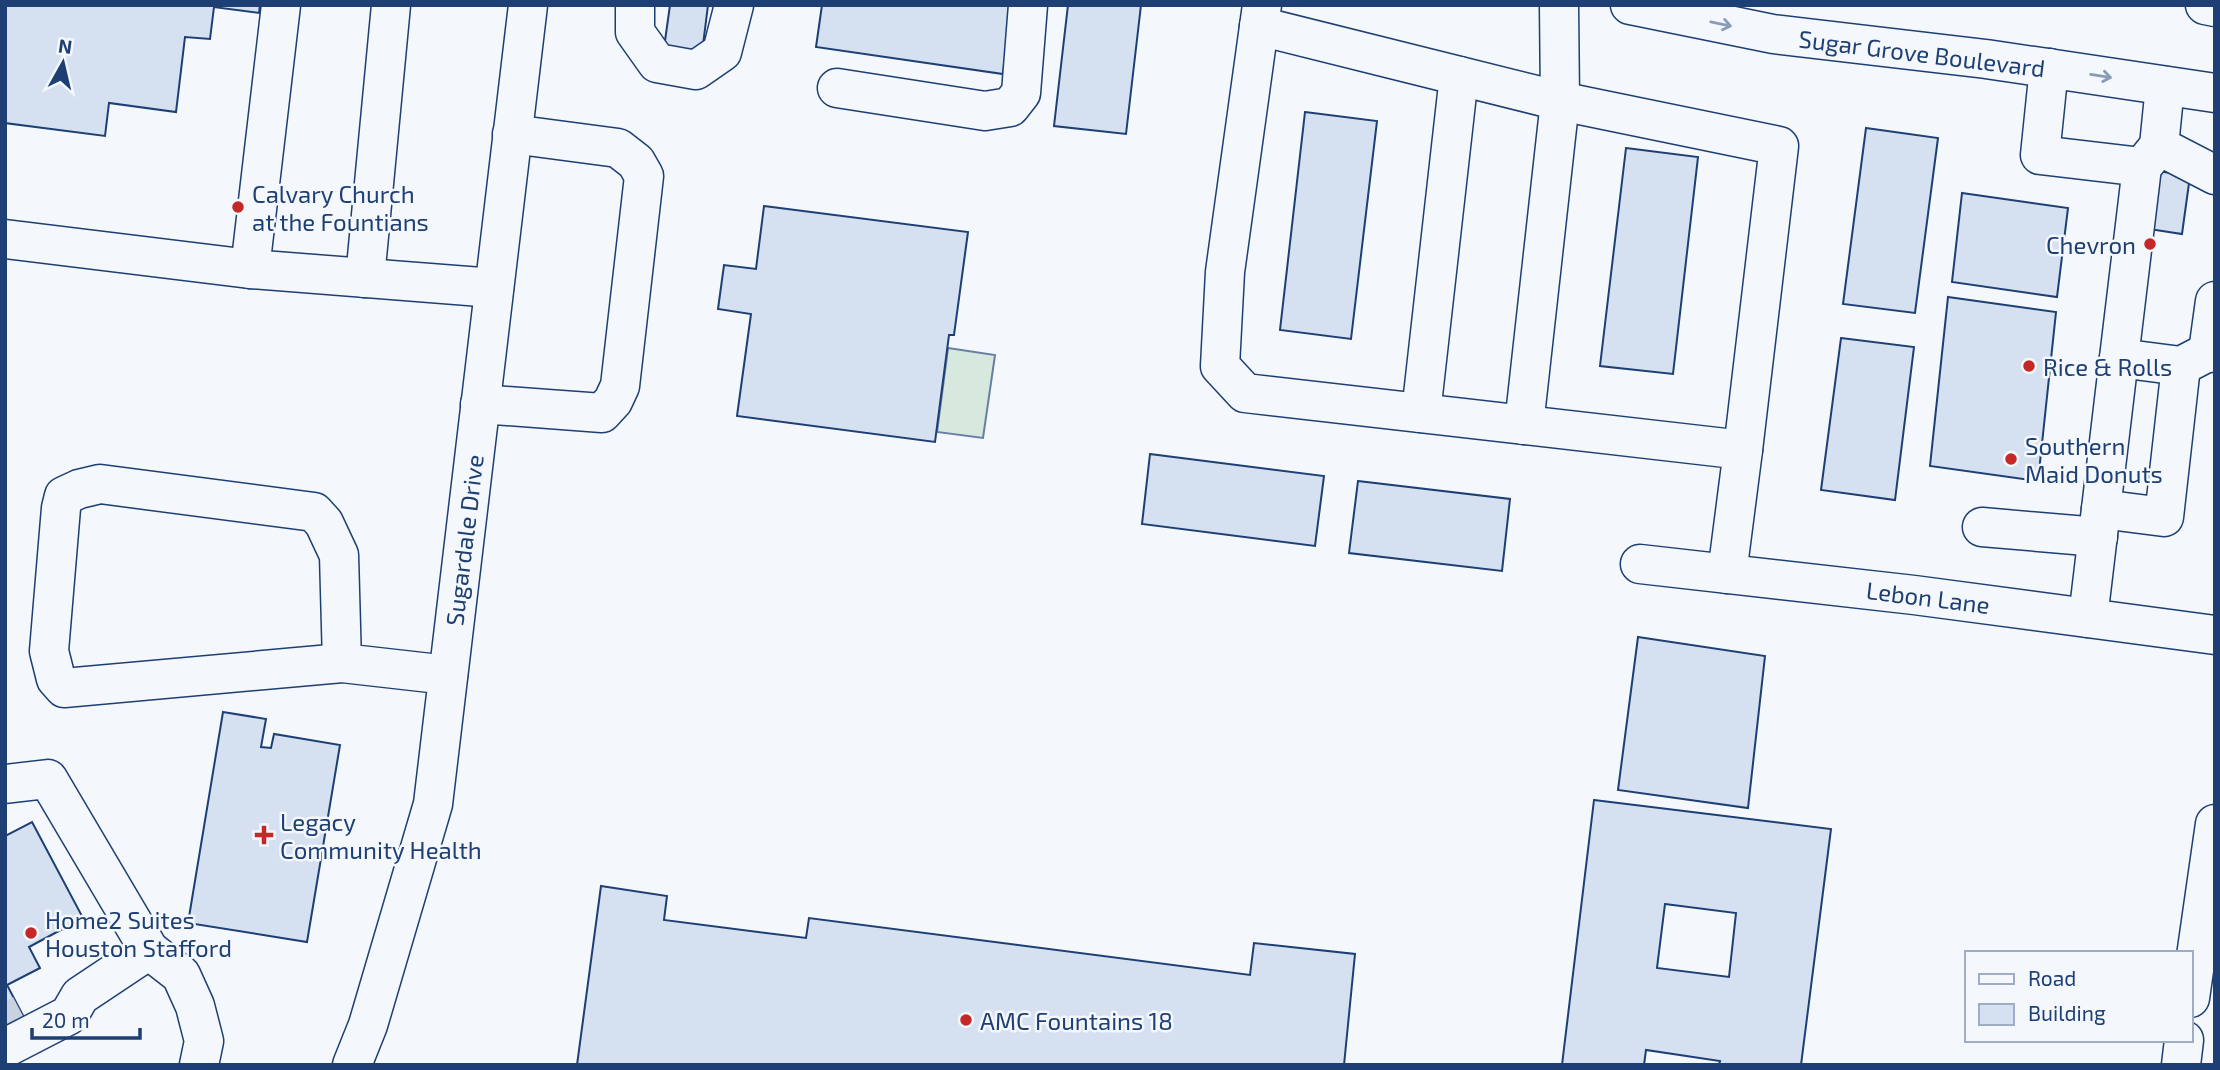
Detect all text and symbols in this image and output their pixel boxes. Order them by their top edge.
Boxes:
one-way arrow [1709,17,1732,31]
street label: Sugar Grove Boulevard [1797,24,2047,82]
north arrow [28,28,98,98]
text: N [57,33,74,58]
one-way arrow [2090,70,2112,83]
place label: Calvary Church at the Fountians [252,179,429,236]
marker: Calvary Church at the Fountians [230,199,246,215]
place label: Chevron [2046,230,2136,259]
marker: Chevron [2142,236,2158,252]
place label: Rice & Rolls [2043,352,2172,381]
marker: Rice & Rolls [2021,358,2037,374]
place label: Southern Maid Donuts [2025,431,2163,488]
marker: Southern Maid Donuts [2003,451,2019,467]
street label: Sugardale Drive [439,453,489,627]
street label: Lebon Lane [1865,575,1991,619]
place label: Legacy Community Health [280,807,482,864]
marker: Legacy Community Health [254,825,274,845]
place label: Home2 Suites Houston Stafford [45,905,232,962]
marker: Home2 Suites Houston Stafford [23,925,39,941]
legend [1965,951,2192,1042]
text: Road [2028,965,2076,990]
scale bar [32,996,140,1040]
text: Building [2028,1000,2106,1025]
place label: AMC Fountains 18 [980,1006,1173,1035]
text: 20 m [42,1007,90,1032]
marker: AMC Fountains 18 [958,1012,974,1028]

